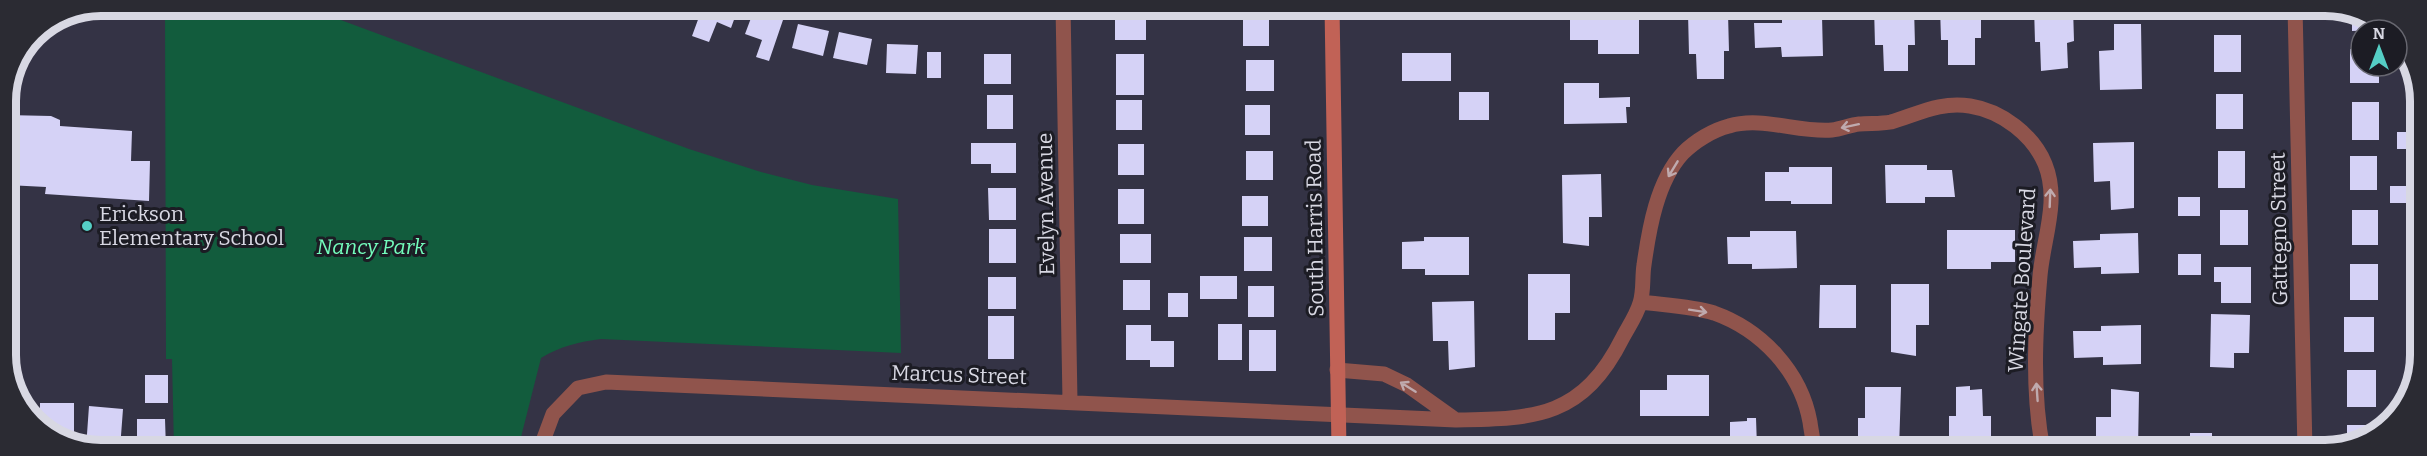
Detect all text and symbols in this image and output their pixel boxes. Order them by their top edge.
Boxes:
north arrow [2349,18,2409,78]
text: N [2373,24,2385,43]
one-way arrow [1841,121,1860,132]
street label: Evelyn Avenue [1032,133,1060,275]
street label: South Harris Road [1300,139,1330,317]
street label: Gattegno Street [2265,152,2293,306]
one-way arrow [1666,160,1678,177]
street label: Wingate Boulevard [2003,187,2041,373]
one-way arrow [2045,188,2056,208]
place label: Erickson Elementary School [99,201,284,251]
marker: Erickson Elementary School [80,219,94,233]
park label: Nancy Park [316,234,426,260]
one-way arrow [1688,305,1708,316]
street label: Marcus Street [891,360,1028,390]
one-way arrow [1400,380,1417,392]
one-way arrow [2032,382,2043,402]

